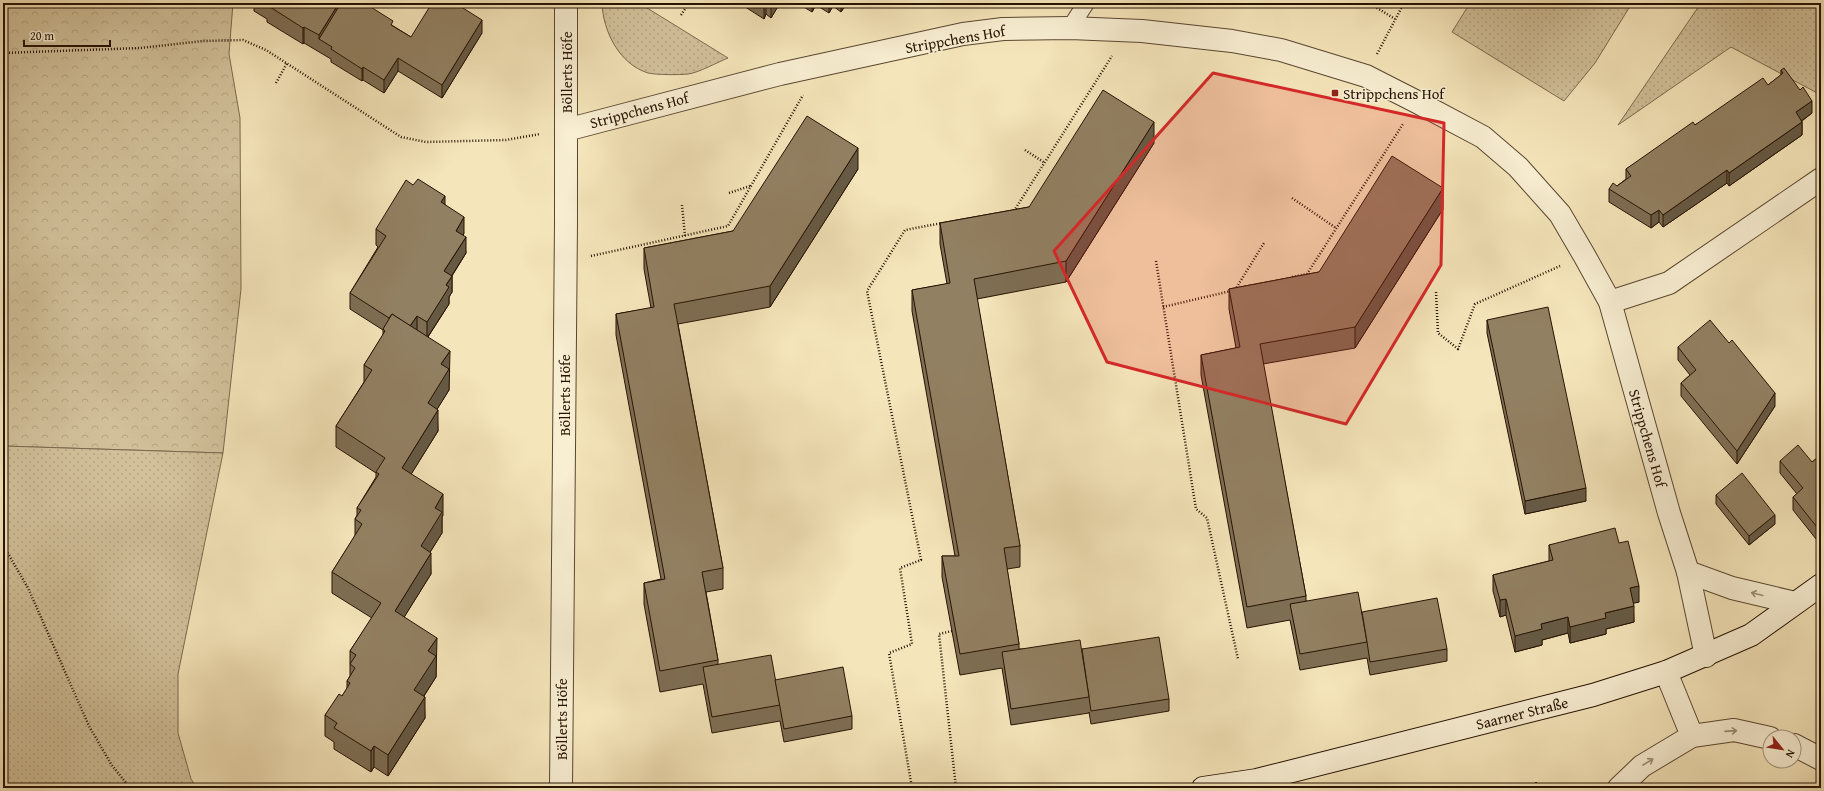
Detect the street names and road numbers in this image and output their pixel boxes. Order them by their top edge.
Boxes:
street label: Strippchens Hof [903,19,1009,58]
street label: Böllerts Höfe [556,31,577,113]
street label: Strippchens Hof [587,86,693,133]
street label: Böllerts Höfe [554,354,575,436]
street label: Strippchens Hof [1624,386,1673,492]
street label: Böllerts Höfe [551,678,572,760]
street label: Saarner Straße [1474,691,1570,735]

